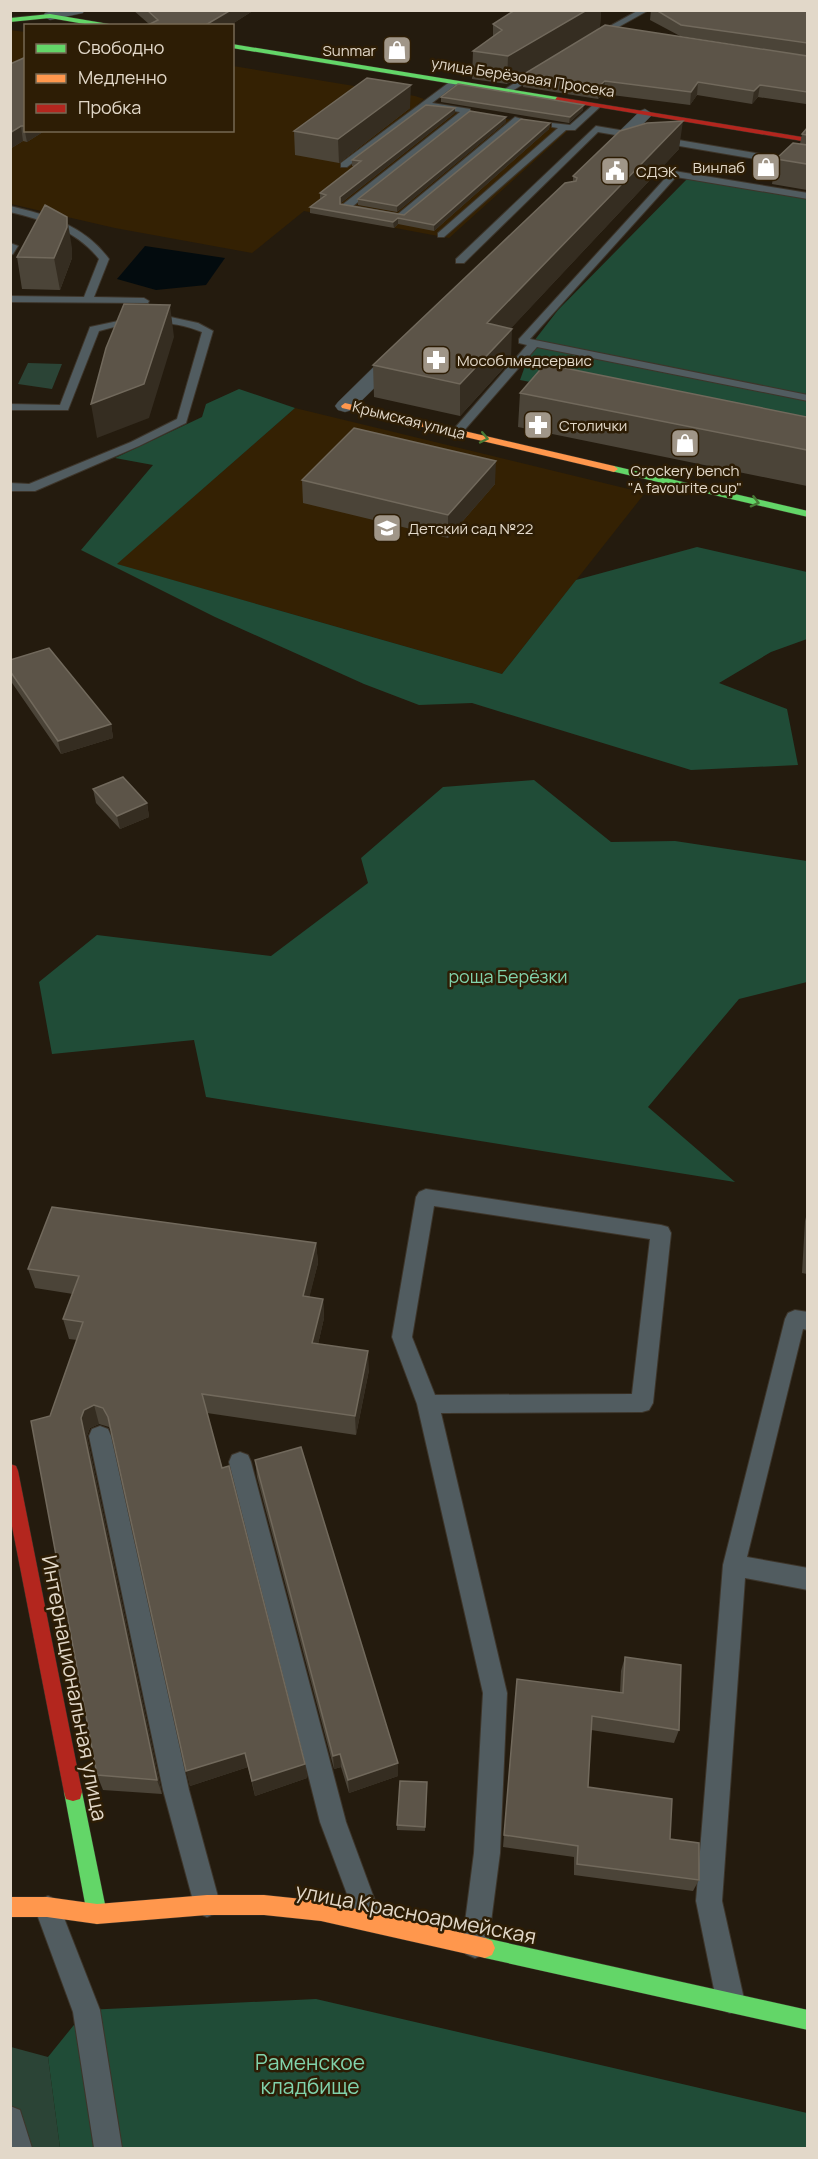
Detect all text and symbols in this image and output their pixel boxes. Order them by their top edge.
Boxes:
legend [24,24,234,132]
shop icon: Sunmar [381,34,413,66]
text: Свободно [78,35,164,59]
place label: Sunmar [322,40,377,61]
street label: улица Берёзовая Просека [430,52,616,102]
text: Медленно [78,65,167,89]
text: Пробка [78,95,141,119]
shop icon: Винлаб [750,151,782,183]
public building icon: СДЭК [599,155,631,187]
place label: Винлаб [693,157,745,178]
place label: СДЭК [636,161,677,182]
pharmacy icon: Мособлмедсервис [420,344,452,376]
place label: Мособлмедсервис [457,350,592,371]
street label: Крымская улица [350,396,468,444]
pharmacy icon: Столички [522,409,554,441]
place label: Столички [559,415,627,436]
shop icon: Crockery bench "A favourite cup" [669,427,701,459]
one-way arrow [479,431,489,444]
place label: Crockery bench "A favourite cup" [628,460,742,498]
one-way arrow [750,494,760,507]
school or university icon: Детский сад №22 [371,512,403,544]
place label: Детский сад №22 [408,518,533,539]
park label: роща Берёзки [448,964,568,988]
street label: Интернациональная улица [36,1553,114,1823]
street label: улица Красноармейская [293,1876,539,1950]
park label: Раменское кладбище [255,2048,365,2100]

